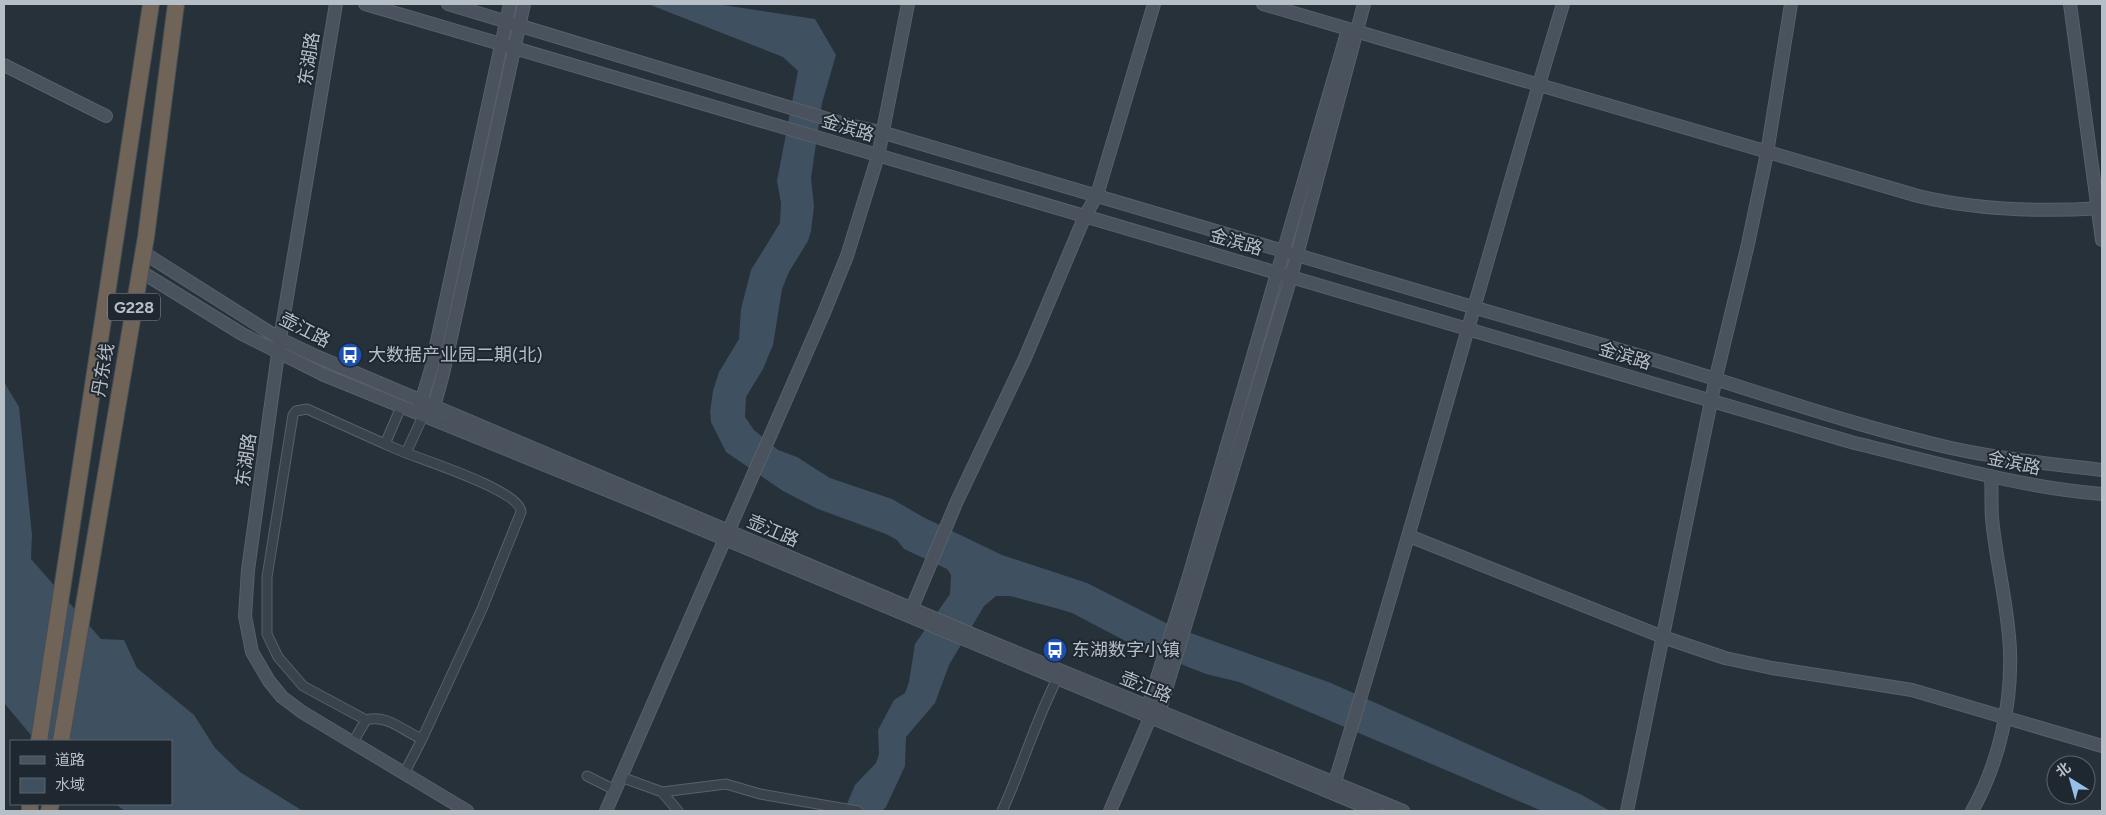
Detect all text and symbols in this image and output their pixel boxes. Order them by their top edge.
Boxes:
street label: 东湖路 [294,31,324,87]
street label: 金滨路 [819,110,877,146]
street label: 金滨路 [1207,224,1265,260]
road number: G228 [108,294,160,320]
street label: 壶江路 [276,308,334,352]
street label: 金滨路 [1596,338,1654,374]
street label: 丹东线 [87,342,119,398]
bus stop icon: 大数据产业园二期(北) [337,342,363,368]
place label: 大数据产业园二期(北) [368,344,543,366]
street label: 东湖路 [231,432,261,488]
street label: 金滨路 [1985,447,2043,479]
street label: 壶江路 [744,510,802,552]
bus stop icon: 东湖数字小镇 [1042,637,1068,663]
place label: 东湖数字小镇 [1072,639,1180,661]
street label: 壶江路 [1117,667,1175,707]
legend [10,740,172,805]
text: 道路 [55,751,85,769]
north arrow [2046,755,2096,805]
text: 北 [2053,759,2074,781]
text: 水域 [55,776,85,794]

